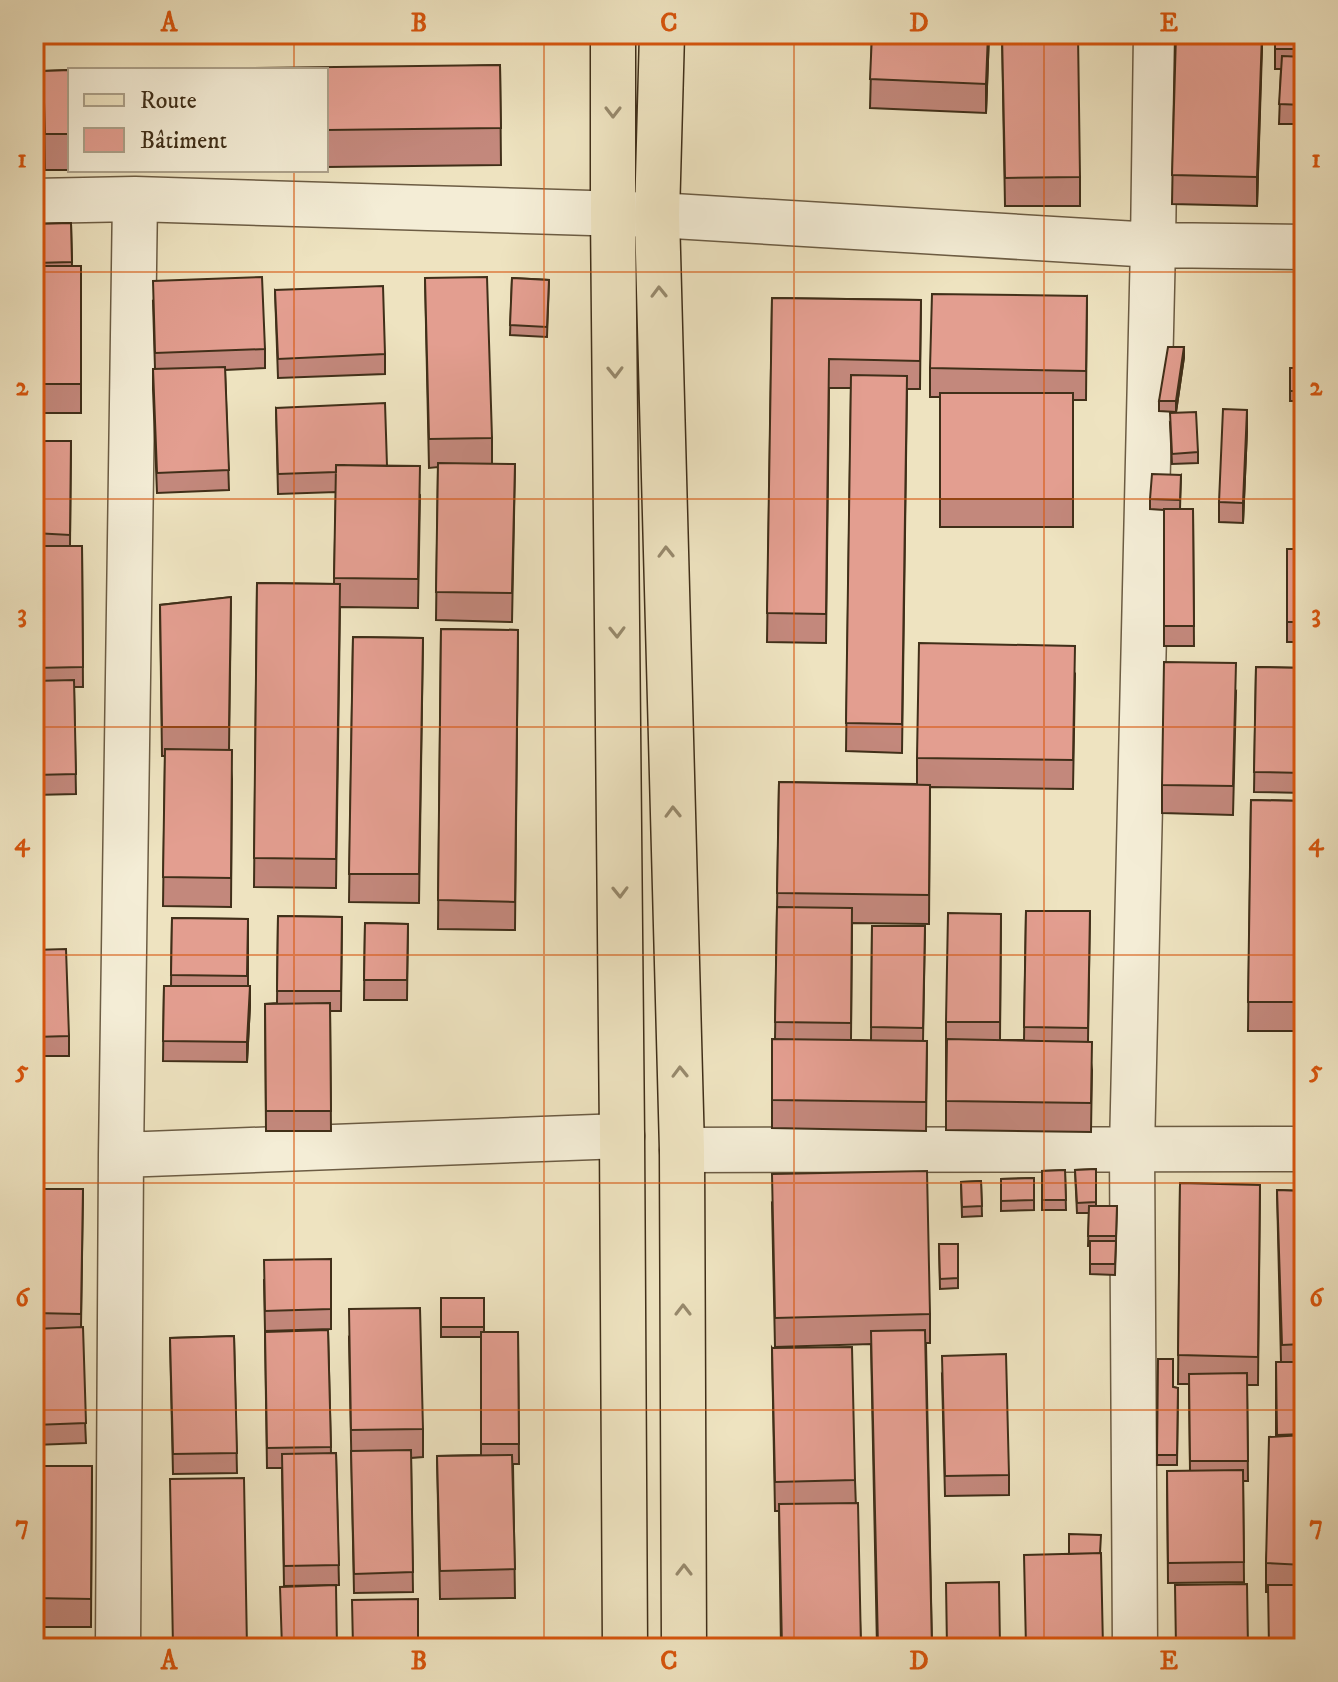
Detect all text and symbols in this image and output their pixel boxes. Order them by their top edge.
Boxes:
text: A [160,7,179,40]
text: B [411,7,427,40]
text: C [660,7,678,40]
text: D [909,7,929,40]
text: E [1160,7,1178,40]
legend [68,68,328,172]
text: Route [140,86,197,116]
one-way arrow [604,106,622,119]
text: Bâtiment [140,126,228,156]
text: 1 [17,143,27,176]
text: 1 [1311,143,1321,176]
one-way arrow [651,285,668,298]
one-way arrow [606,366,623,379]
text: 2 [16,371,30,404]
text: 2 [1310,371,1324,404]
one-way arrow [658,545,675,558]
text: 3 [17,598,27,631]
text: 3 [1311,598,1321,631]
one-way arrow [608,626,626,639]
one-way arrow [664,805,682,818]
text: 4 [15,826,31,859]
text: 4 [1309,826,1325,859]
one-way arrow [611,886,629,899]
text: 5 [15,1054,29,1087]
text: 5 [1309,1054,1323,1087]
one-way arrow [671,1065,688,1078]
text: 6 [15,1282,30,1315]
text: 6 [1309,1282,1324,1315]
one-way arrow [674,1303,692,1316]
text: 7 [15,1509,29,1542]
text: 7 [1309,1509,1323,1542]
one-way arrow [675,1563,693,1576]
text: A [160,1645,179,1678]
text: B [411,1645,427,1678]
text: C [660,1645,678,1678]
text: D [909,1645,929,1678]
text: E [1160,1645,1178,1678]

